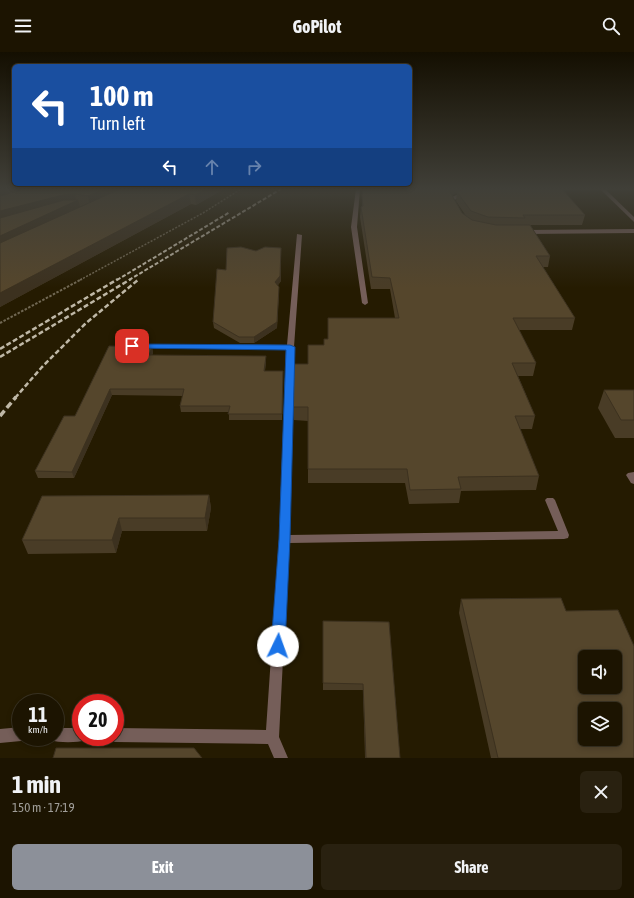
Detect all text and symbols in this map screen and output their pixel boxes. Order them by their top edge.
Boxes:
icon: menu [12,15,34,37]
icon: search [600,15,622,37]
text: GoPilot [292,16,342,37]
icon: left [24,80,76,132]
text: 100 m [90,80,153,112]
text: Turn left [90,113,145,134]
icon: left [159,156,181,178]
icon: ahead [201,156,223,178]
icon: right [243,156,265,178]
pin [115,329,149,363]
icon: arrive [121,335,143,357]
position arrow [257,625,299,667]
map controls [578,650,622,746]
button: sound [578,650,622,694]
speed limit sign: 20 [72,694,124,746]
button: layers [578,702,622,746]
text: 11 [29,703,47,726]
text: km/h [28,724,48,735]
text: 1 min [12,771,61,798]
button: close [580,771,622,813]
text: 150 m · 17:19 [12,800,75,815]
button: Exit [12,844,313,890]
button: Share [321,844,622,890]

